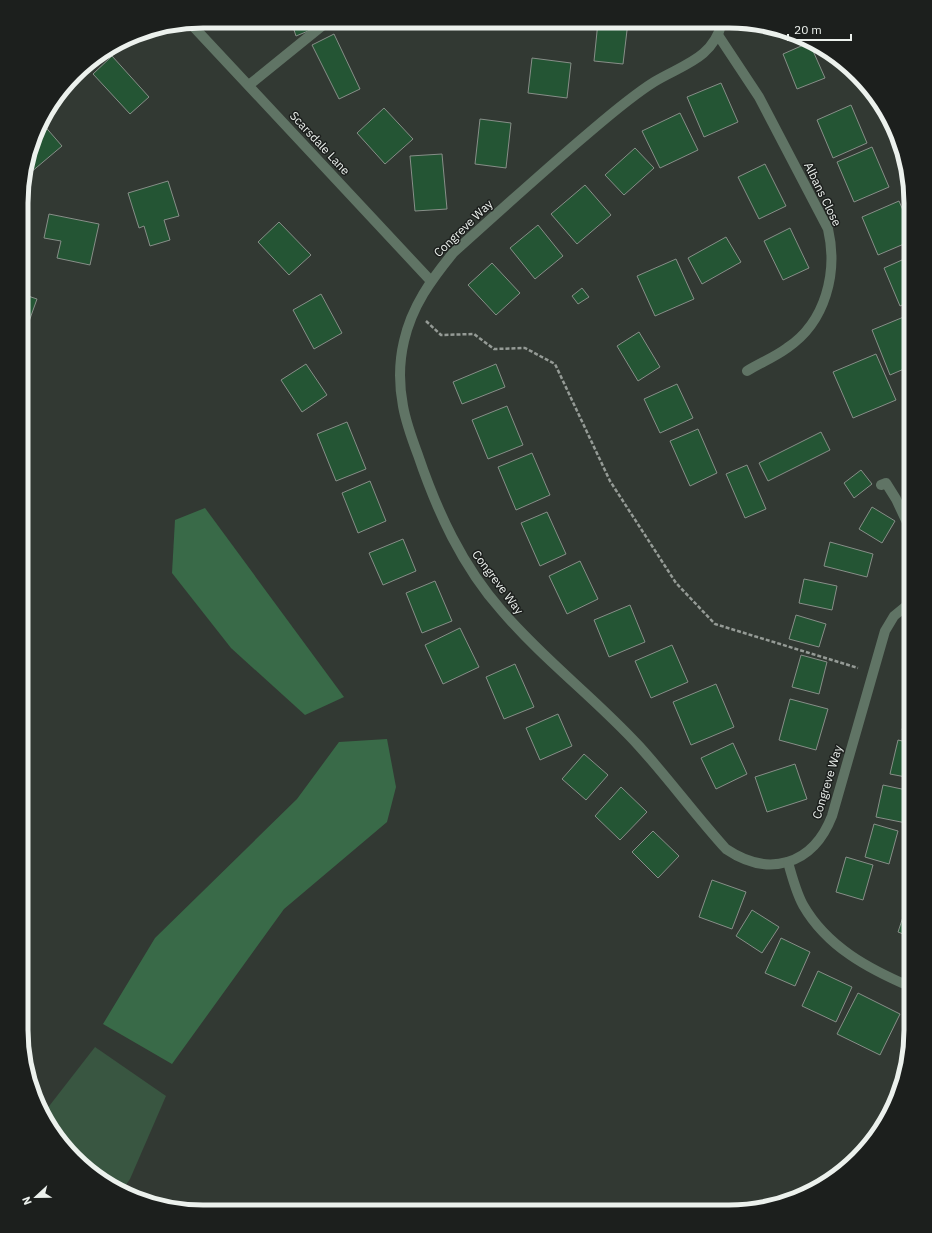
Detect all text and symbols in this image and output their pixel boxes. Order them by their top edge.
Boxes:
scale bar [788,16,851,42]
text: 20 m [794,22,822,37]
street label: Scarsdale Lane [287,108,354,178]
street label: Albans Close [801,159,845,229]
street label: Congreve Way [430,196,496,260]
street label: Congreve Way [469,547,527,617]
street label: Congreve Way [809,743,845,821]
north arrow [16,1177,56,1217]
text: N [19,1194,35,1207]

